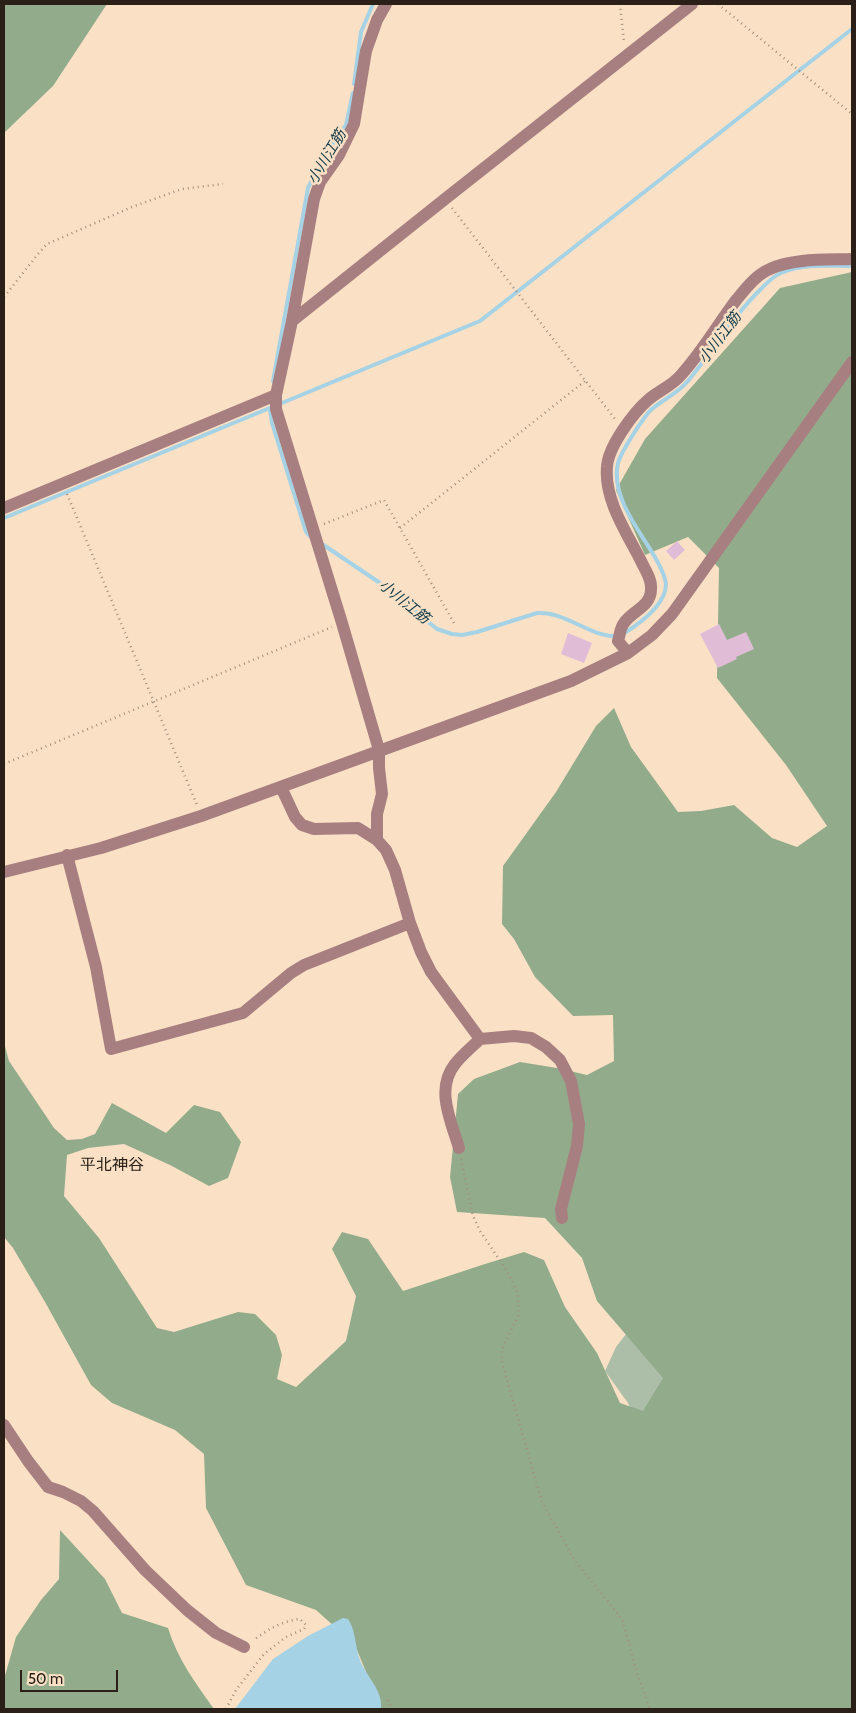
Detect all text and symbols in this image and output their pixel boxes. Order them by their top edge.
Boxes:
water label: 小川江筋 [304,127,350,187]
water label: 小川江筋 [695,309,745,367]
water label: 小川江筋 [375,576,433,628]
district label: 平北神谷 [80,1155,144,1175]
scale bar [22,1660,120,1692]
text: 50 m [28,1670,63,1688]

